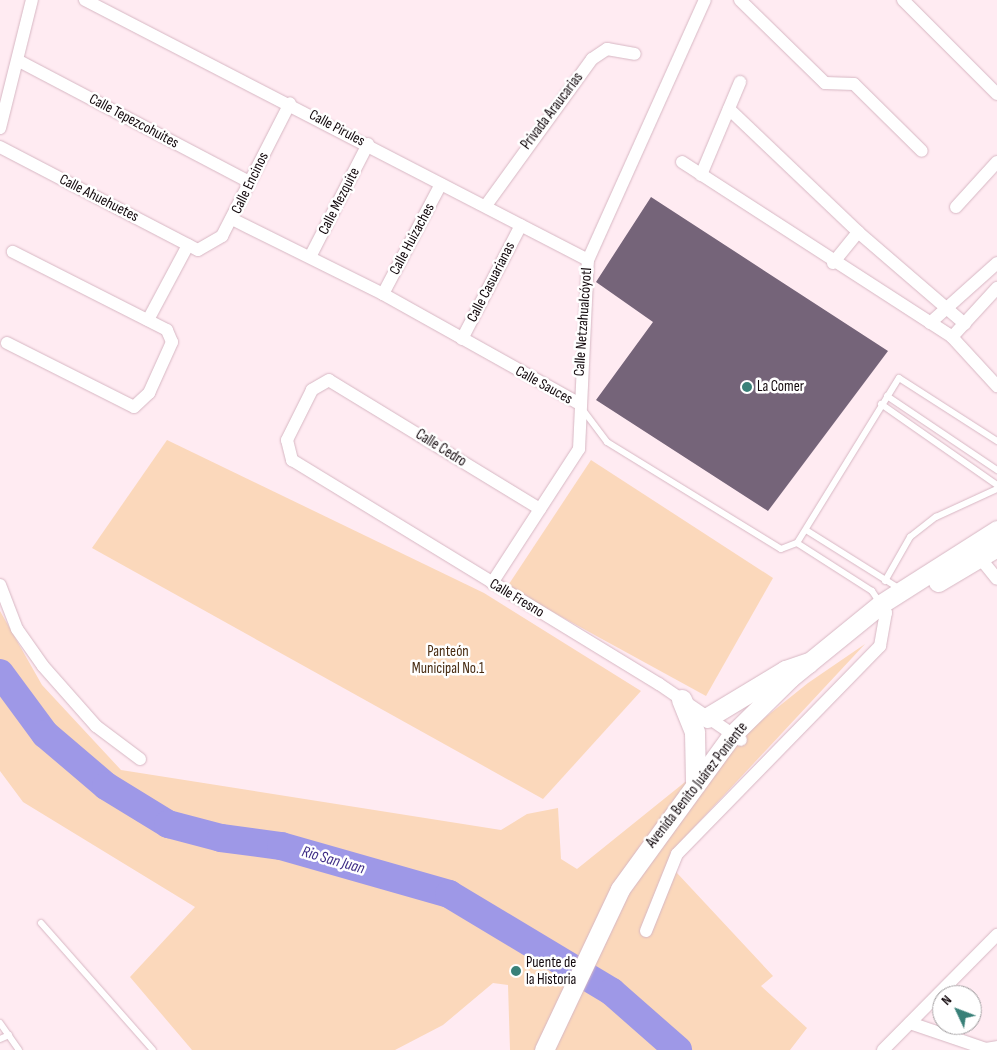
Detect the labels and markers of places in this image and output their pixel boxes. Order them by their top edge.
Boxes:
place label: La Comer [757,378,804,396]
marker: La Comer [741,381,753,393]
place label: Puente de la Historia [526,953,576,988]
marker: Puente de la Historia [510,965,522,977]

